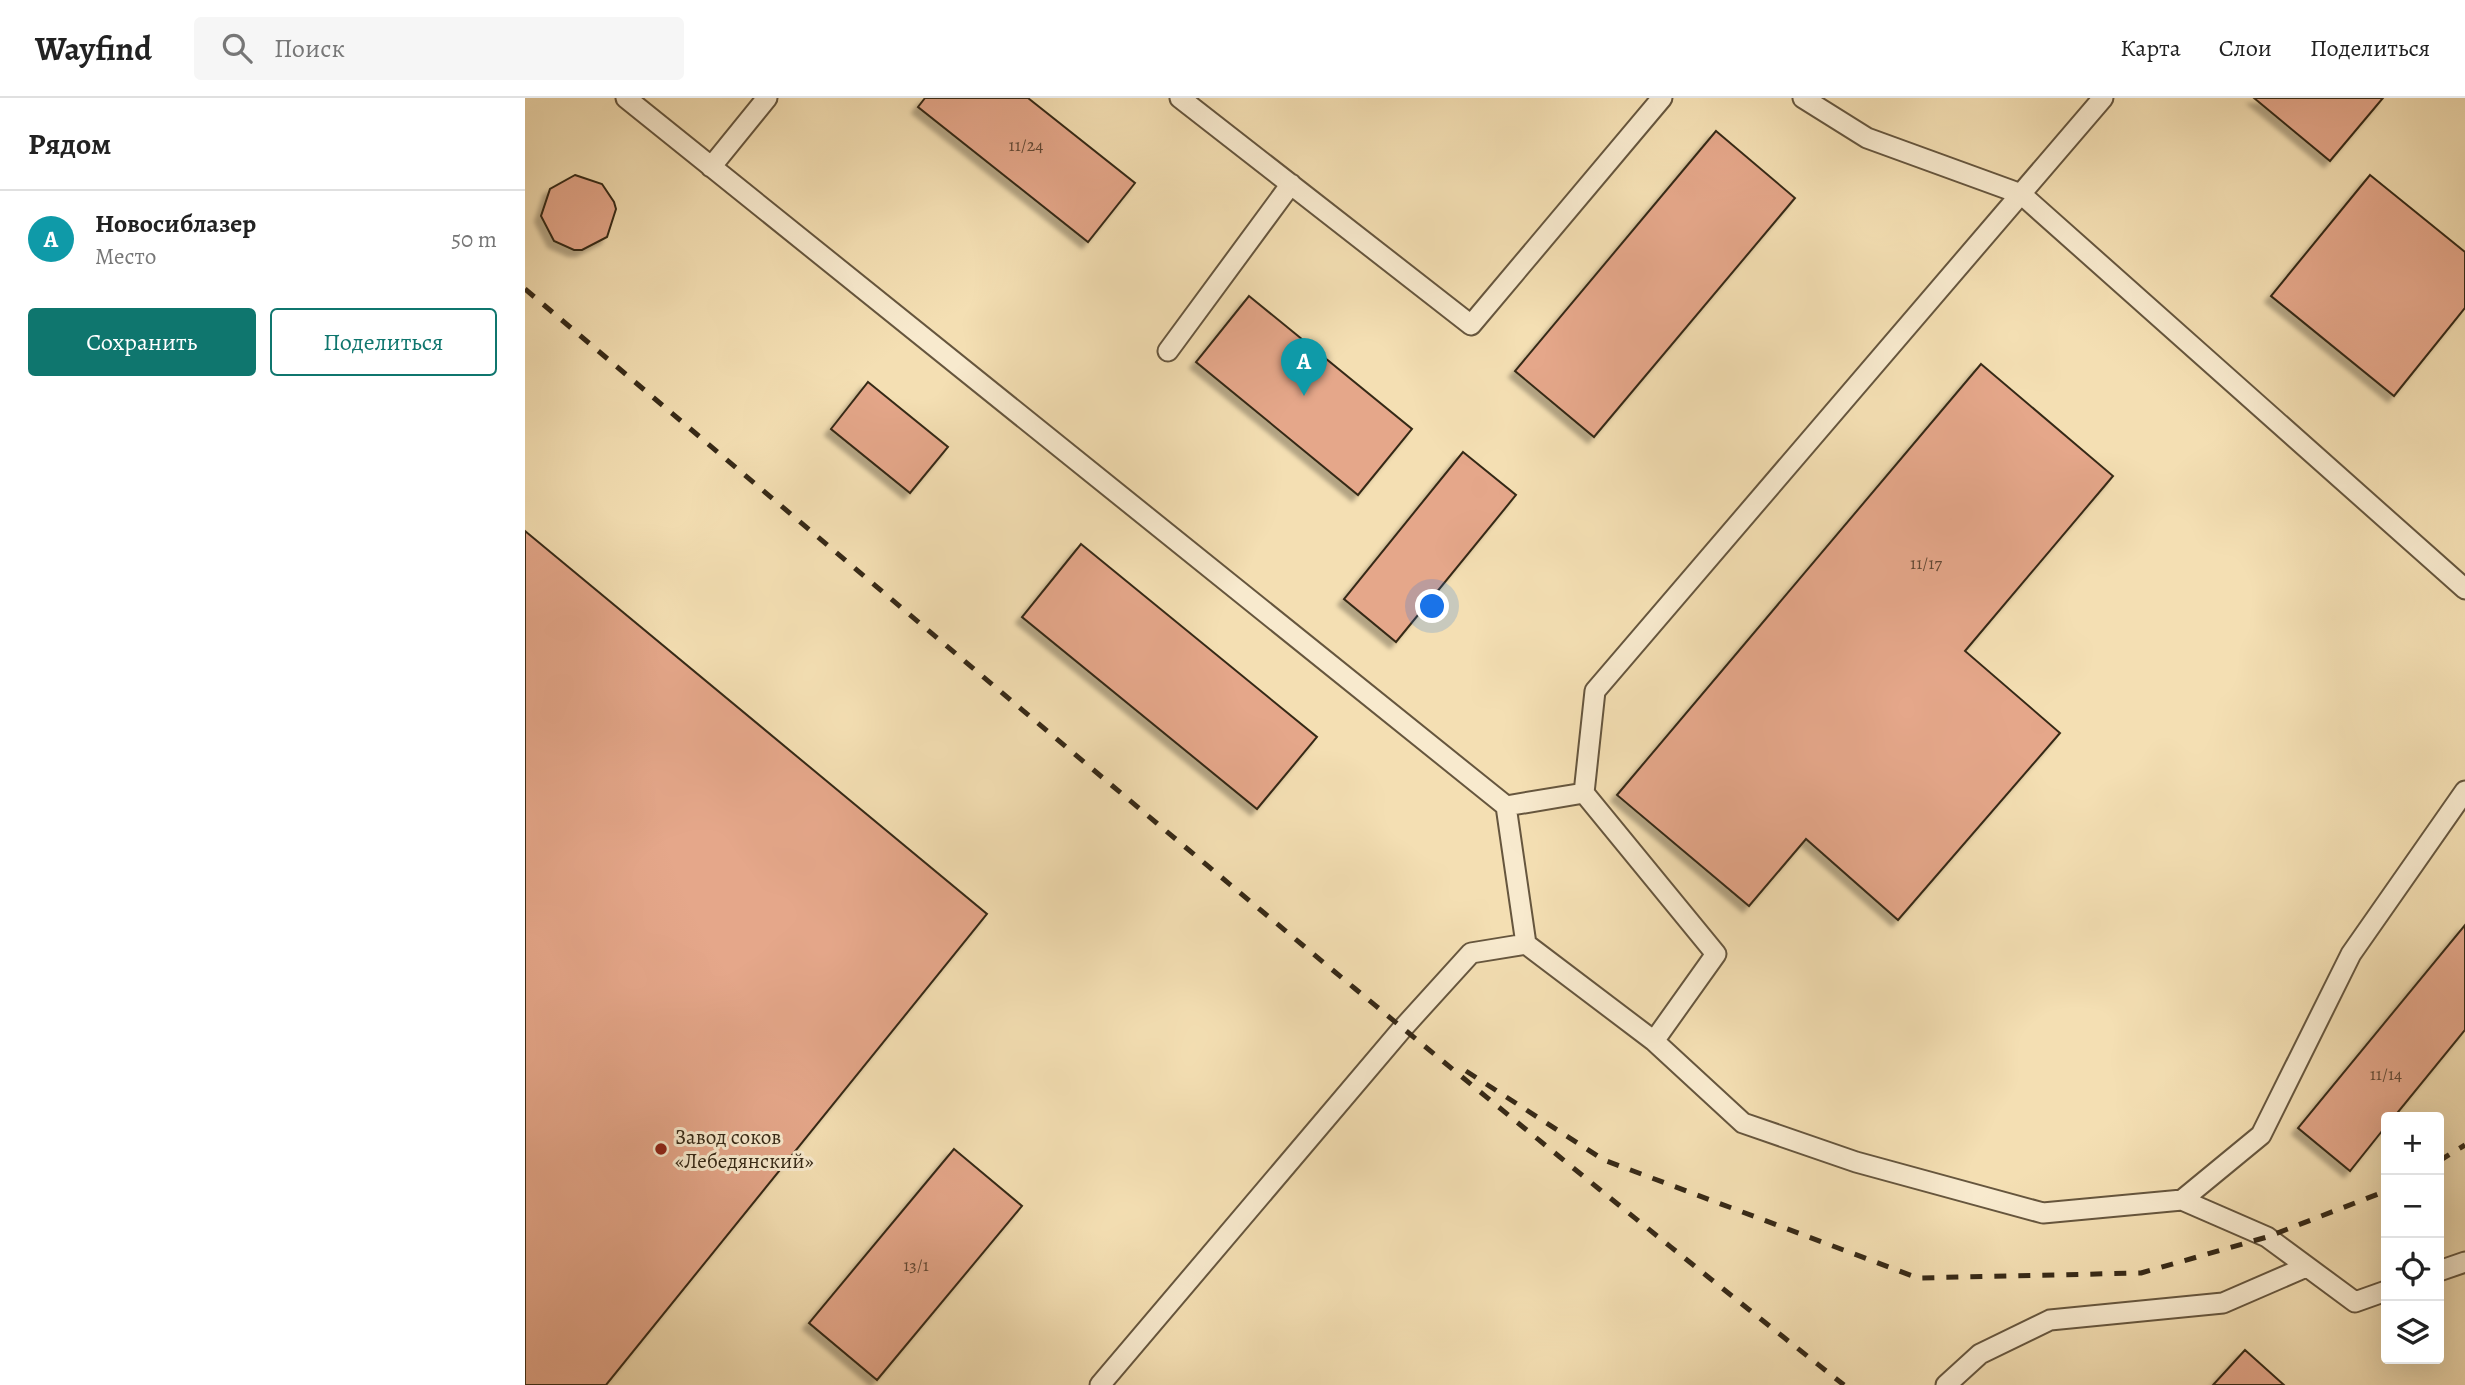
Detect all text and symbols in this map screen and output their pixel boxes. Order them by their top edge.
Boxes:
search box [194,17,684,80]
text: Wayfind [35,26,152,71]
icon: search [218,29,256,67]
text: Поиск [274,31,345,66]
text: Карта [2120,32,2181,64]
text: Слои [2219,32,2272,64]
text: Поделиться [2310,32,2430,64]
text: Рядом [28,124,111,164]
house number: 11/24 [1009,133,1043,157]
text: Новосиблазер [95,206,256,241]
text: A [44,224,58,255]
text: 50 m [451,224,497,255]
text: Место [95,241,156,272]
button: Сохранить [28,308,256,376]
button: Поделиться [270,308,497,376]
pin: A [1281,338,1327,396]
house number: 11/17 [1910,551,1942,575]
your location [1415,589,1449,623]
house number: 11/14 [2370,1062,2402,1086]
map controls [2381,1112,2444,1364]
button: + [2381,1112,2444,1175]
place label: Завод соков «Лебедянский» [675,1123,814,1175]
marker: Завод соков «Лебедянский» [653,1141,669,1157]
button: − [2381,1175,2444,1238]
button: locate [2381,1238,2444,1301]
house number: 13/1 [903,1253,929,1277]
button: layers [2381,1301,2444,1364]

